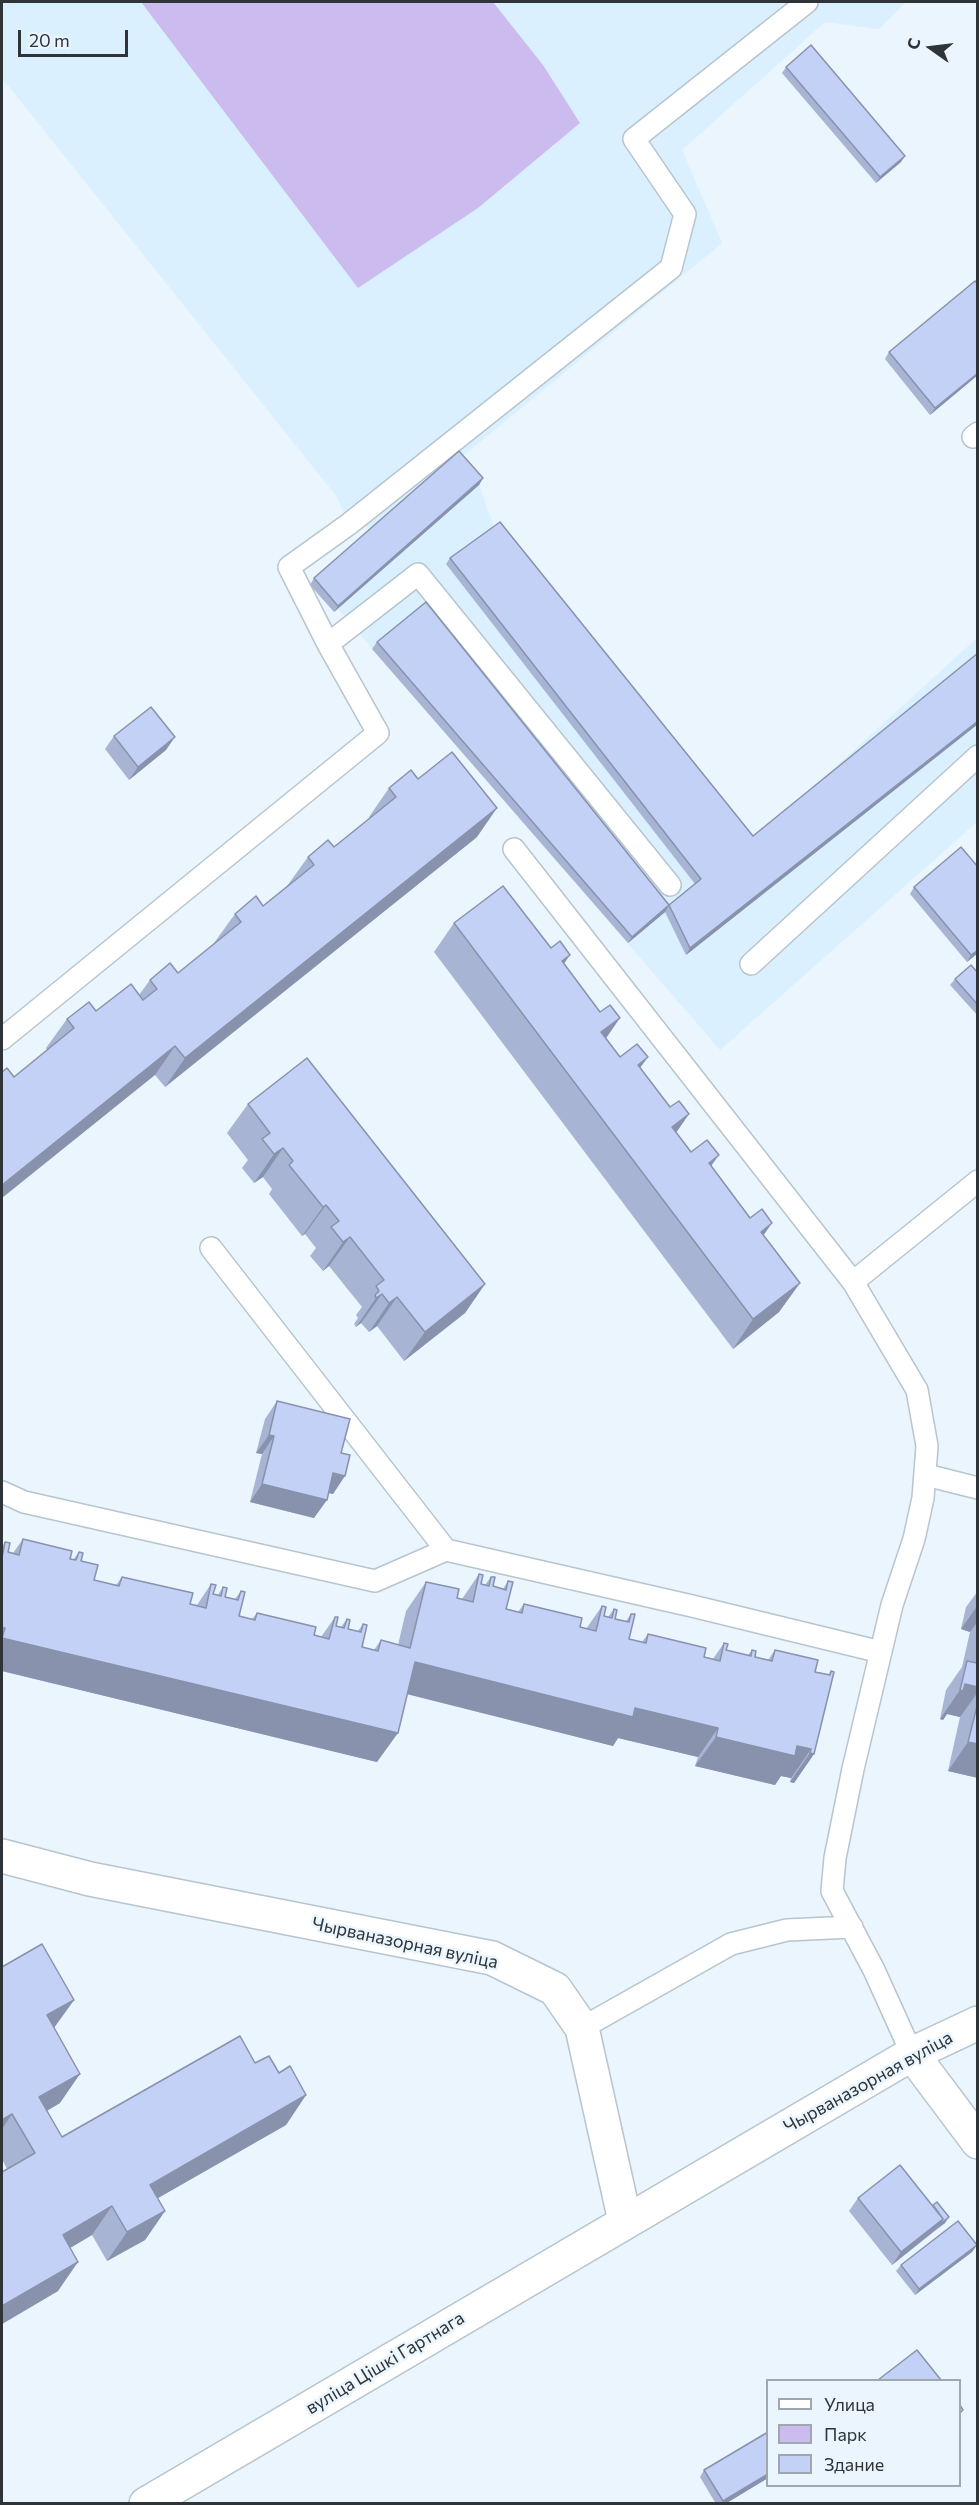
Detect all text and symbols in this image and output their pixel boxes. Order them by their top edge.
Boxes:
scale bar [21,18,130,56]
north arrow [901,18,961,78]
text: 20 m [29,29,70,51]
text: С [903,36,924,51]
street label: Чырваназорная вуліца [310,1913,500,1973]
street label: Чырваназорная вуліца [780,2027,956,2137]
street label: вуліца Цішкі Гартнага [302,2307,468,2419]
legend [766,2379,961,2487]
text: Улица [824,2393,875,2415]
text: Парк [824,2423,867,2445]
text: Здание [824,2453,884,2475]

